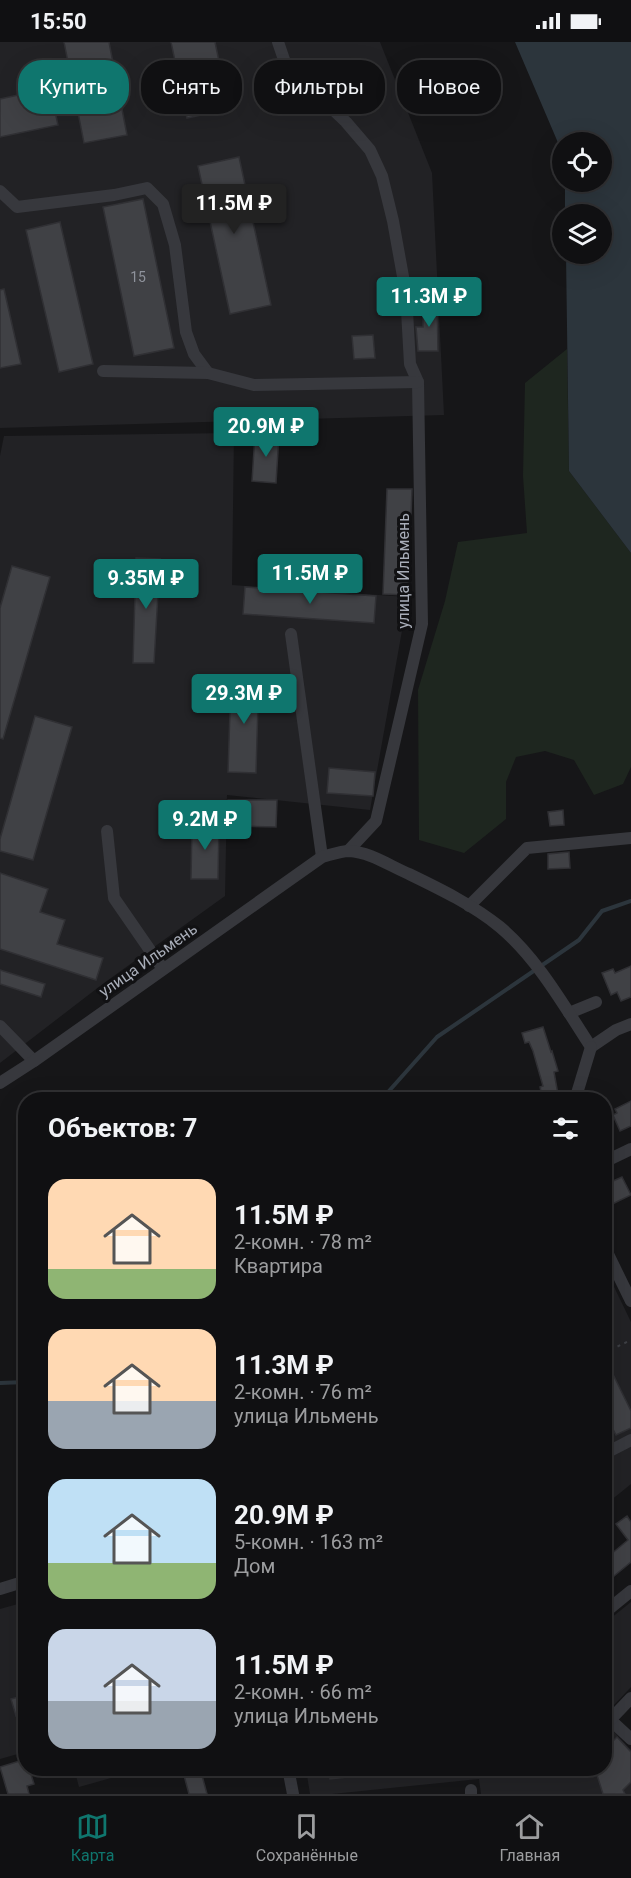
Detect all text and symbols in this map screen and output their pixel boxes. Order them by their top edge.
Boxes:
text: 15:50 [30,9,87,34]
chip: Купить [18,60,129,114]
chip: Снять [141,60,242,114]
chip: Фильтры [254,60,385,114]
chip: Новое [397,60,501,114]
map controls [552,132,612,264]
button: locate [552,132,612,192]
pin: 11.5M ₽ [179,184,289,235]
text: 11.5M ₽ [196,191,272,215]
button: layers [552,204,612,264]
house number: 15 [130,269,146,285]
pin: 11.3M ₽ [374,277,484,328]
text: 11.3M ₽ [391,284,467,308]
pin: 20.9M ₽ [211,407,321,458]
text: 20.9M ₽ [228,414,304,438]
street label: улица Ильмень [394,513,413,629]
pin: 11.5M ₽ [255,554,365,605]
pin: 9.35M ₽ [91,559,201,610]
text: 11.5M ₽ [272,561,348,585]
text: 9.35M ₽ [108,566,184,590]
pin: 29.3M ₽ [189,674,299,725]
text: 29.3M ₽ [206,681,282,705]
pin: 9.2M ₽ [156,800,254,851]
text: 9.2M ₽ [172,807,238,831]
street label: улица Ильмень [95,919,201,1001]
icon: filters [549,1112,582,1145]
text: Объектов: 7 [48,1113,197,1143]
text: 11.5M ₽ [234,1200,334,1230]
icon: home [96,1203,168,1275]
text: 2-комн. · 78 m² [234,1230,372,1254]
text: Квартира [234,1254,323,1278]
text: 11.3M ₽ [234,1350,334,1380]
icon: home [96,1353,168,1425]
text: 2-комн. · 76 m² [234,1380,372,1404]
text: улица Ильмень [234,1404,379,1428]
text: 20.9M ₽ [234,1500,334,1530]
icon: home [96,1503,168,1575]
text: 5-комн. · 163 m² [234,1530,383,1554]
text: Дом [234,1554,275,1578]
text: 11.5M ₽ [234,1650,334,1680]
icon: home [96,1653,168,1725]
text: 2-комн. · 66 m² [234,1680,372,1704]
text: улица Ильмень [234,1704,379,1728]
tab: Карта [71,1810,114,1865]
tab: Сохранённые [256,1810,358,1865]
tab: Главная [499,1810,560,1865]

